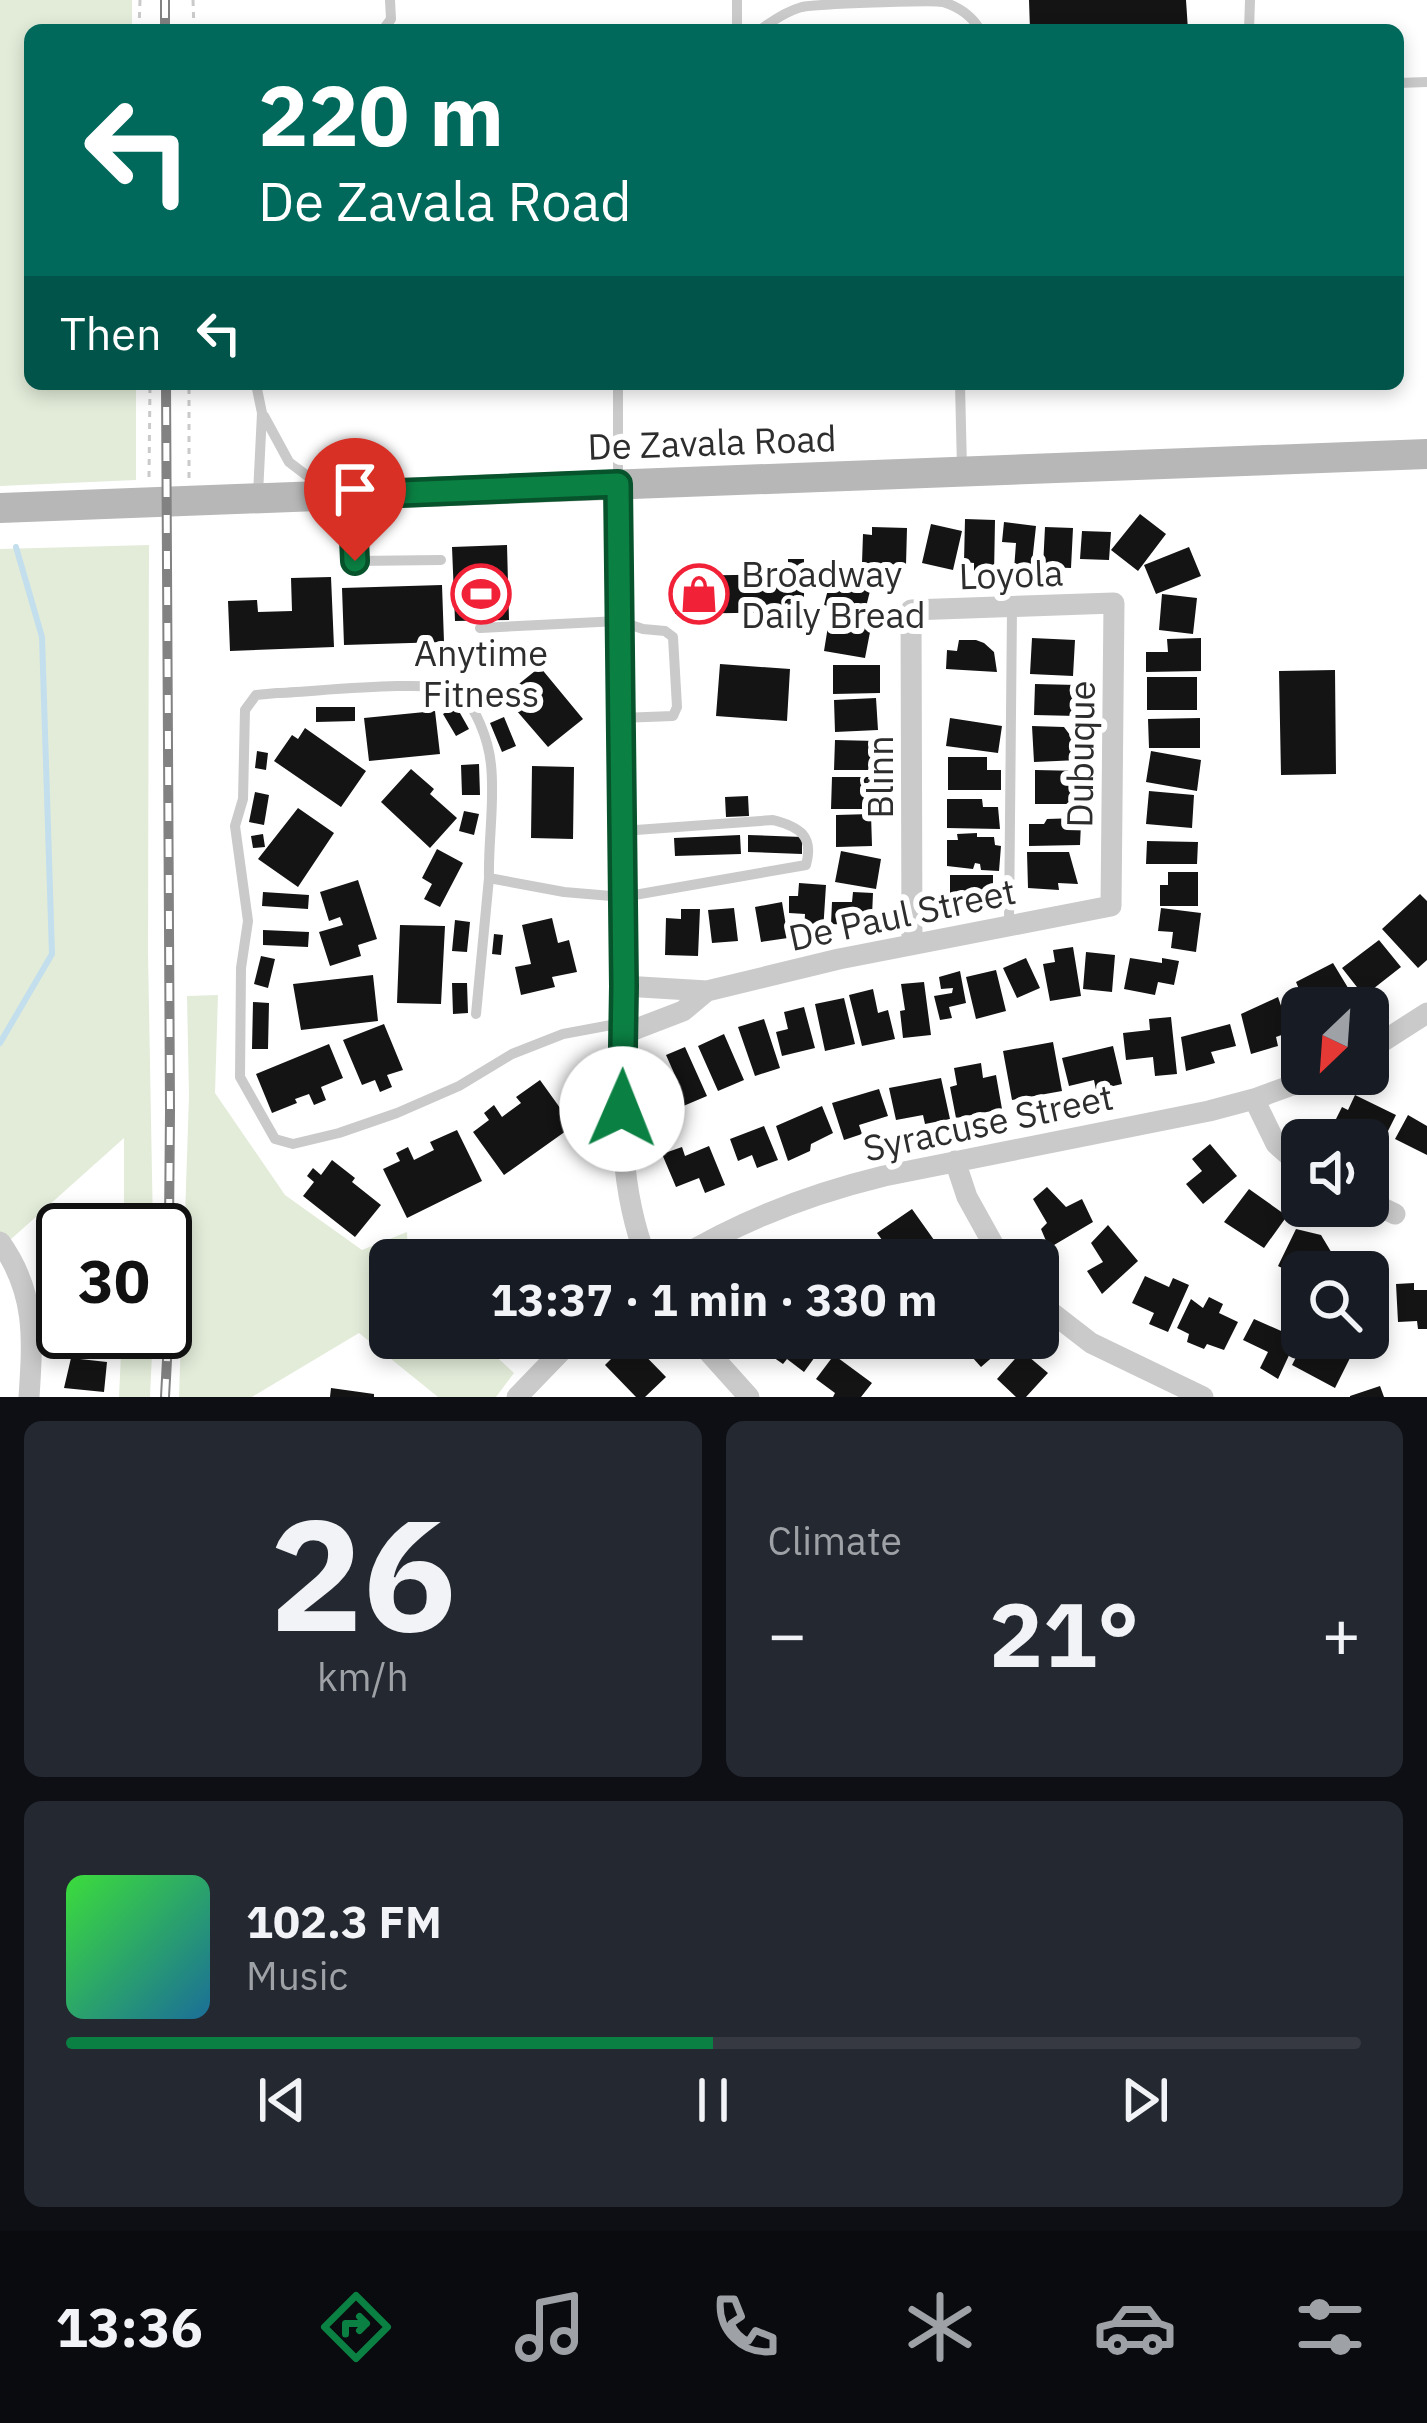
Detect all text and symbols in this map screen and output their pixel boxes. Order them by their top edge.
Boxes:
text: 220 m [258,60,504,169]
icon: left [60,72,216,228]
text: De Zavala Road [258,166,632,236]
icon: left [186,300,252,366]
text: Then [60,304,162,362]
street label: De Zavala Road [587,414,837,470]
pin [304,438,406,561]
icon: arrive [322,456,388,522]
street label: Loyola [958,549,1064,599]
place label: Broadway Daily Bread [741,550,926,638]
sports icon: Anytime Fitness [450,563,512,625]
shop icon: Broadway Daily Bread [668,563,730,625]
place label: Anytime Fitness [414,629,548,717]
street label: Dubuque [1055,680,1105,828]
street label: Blinn [856,735,903,819]
street label: De Paul Street [784,867,1020,961]
north arrow [1281,987,1389,1095]
map controls [1281,987,1389,1359]
position arrow [559,1046,685,1172]
street label: Syracuse Street [859,1073,1117,1171]
button: sound [1281,1119,1389,1227]
speed limit sign: 30 [36,1203,192,1359]
button: search [1281,1251,1389,1359]
text: 13:37 · 1 min · 330 m [491,1270,937,1328]
text: 26 [269,1471,456,1674]
text: Climate [768,1515,902,1566]
text: 21° [989,1575,1139,1692]
text: − [768,1590,807,1676]
text: + [1321,1590,1361,1676]
text: km/h [317,1651,409,1702]
text: 102.3 FM [246,1892,442,1950]
text: Music [246,1950,348,2001]
icon: previous [249,2067,315,2133]
icon: pause [680,2067,746,2133]
icon: next [1112,2067,1178,2133]
icon: directions [314,2285,398,2369]
icon: music [508,2285,592,2369]
icon: phone [703,2285,787,2369]
icon: climate [898,2285,982,2369]
icon: car [1093,2285,1177,2369]
icon: filters [1288,2285,1372,2369]
text: 13:36 [55,2292,203,2362]

